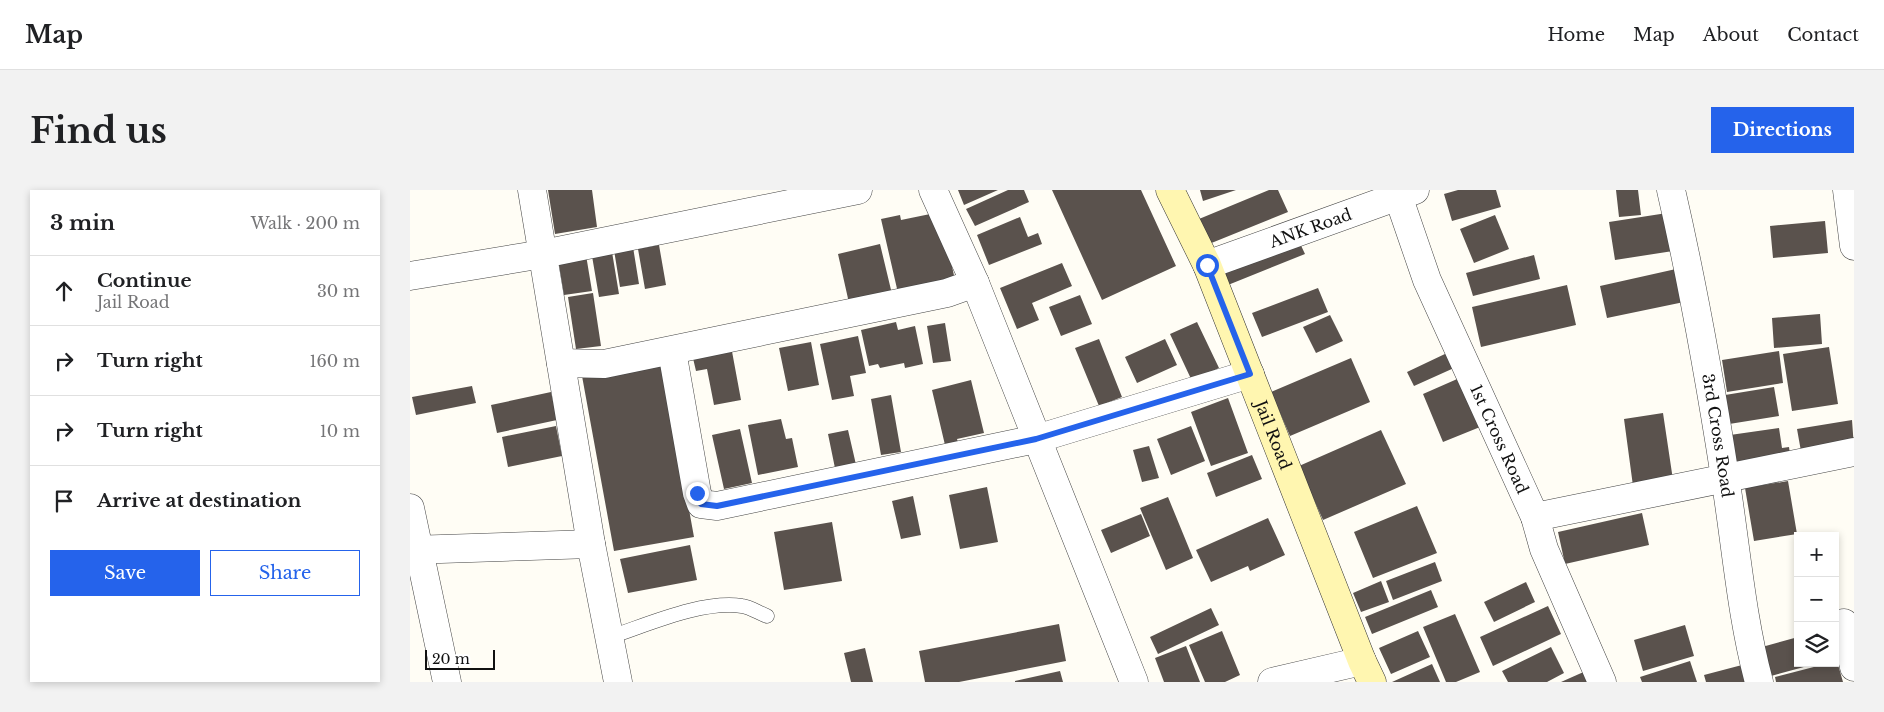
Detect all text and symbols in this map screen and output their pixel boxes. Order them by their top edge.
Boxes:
text: Map [25,20,83,49]
text: Home [1547,24,1605,46]
text: Map [1633,24,1675,46]
text: About [1703,24,1759,46]
text: Contact [1787,24,1859,46]
button: Directions [1711,107,1854,153]
text: Find us [30,109,167,152]
street label: ANK Road [1266,204,1355,252]
text: 3 min [50,210,115,236]
text: Walk · 200 m [251,213,360,233]
route start [1196,254,1219,277]
text: Continue [97,269,192,292]
icon: ahead [50,277,78,305]
text: 30 m [317,281,360,301]
text: Jail Road [97,292,169,312]
icon: right [50,347,78,375]
text: Turn right [97,349,203,372]
text: 160 m [309,351,360,371]
street label: 3rd Cross Road [1698,372,1738,499]
street label: 1st Cross Road [1466,381,1533,497]
street label: Jail Road [1250,396,1296,472]
icon: right [50,417,78,445]
text: Turn right [97,419,203,442]
text: 10 m [320,421,360,441]
route end [686,482,709,505]
icon: arrive [50,487,78,515]
text: Arrive at destination [97,489,301,512]
map controls [1794,532,1839,667]
button: + [1794,532,1839,577]
button: Save [50,550,200,596]
button: Share [210,550,360,596]
button: − [1794,577,1839,622]
button: layers [1794,622,1839,667]
scale bar [425,647,495,670]
text: 20 m [432,650,470,668]

